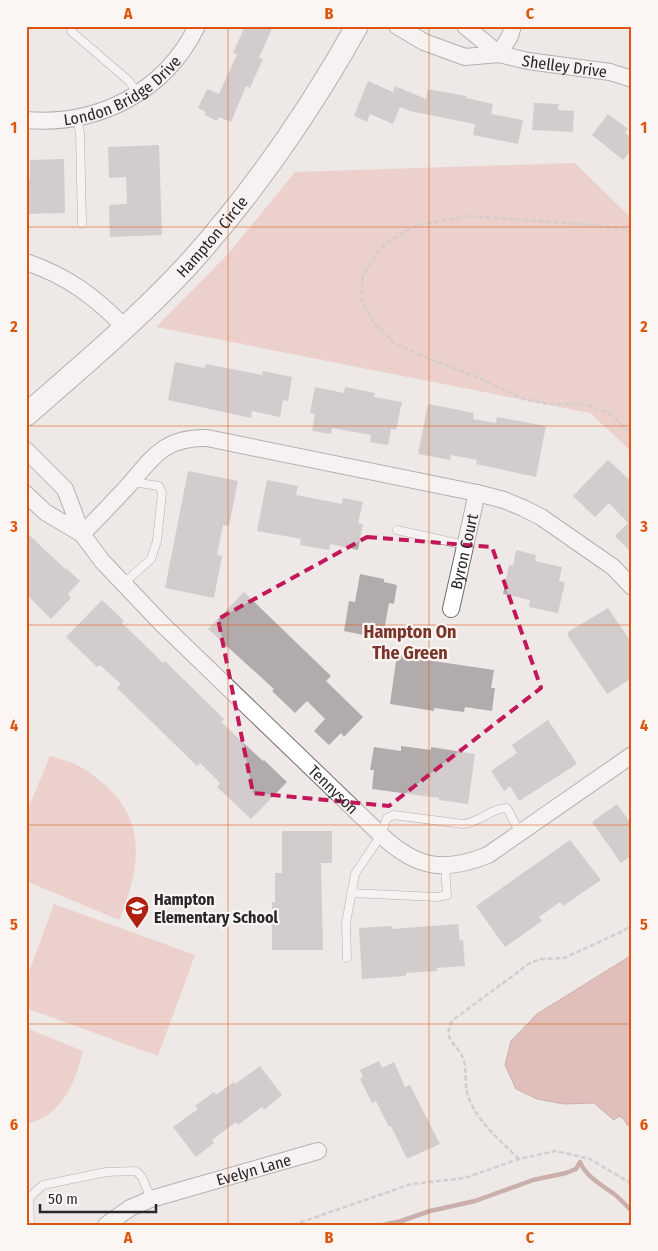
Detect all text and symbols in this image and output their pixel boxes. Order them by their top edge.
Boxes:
text: A [123,4,133,23]
text: B [325,4,334,23]
text: C [526,4,535,23]
street label: Shelley Drive [520,50,608,81]
street label: London Bridge Drive [62,52,185,129]
text: 1 [11,118,17,137]
text: 1 [641,118,647,137]
street label: Hampton Circle [172,192,251,281]
text: 2 [9,317,18,336]
text: 2 [639,317,648,336]
street label: Byron Court [446,511,482,591]
text: 3 [9,517,18,536]
text: 3 [639,517,648,536]
district label: Hampton On The Green [364,621,456,664]
text: 4 [10,716,18,735]
text: 4 [640,716,648,735]
street label: Tennyson [305,761,362,818]
place label: Hampton Elementary School [154,890,279,927]
school or university icon: Hampton Elementary School [124,895,150,929]
text: 5 [10,915,18,934]
text: 5 [640,915,648,934]
text: 6 [10,1115,18,1134]
text: 6 [640,1115,648,1134]
street label: Evelyn Lane [214,1150,293,1189]
scale bar [40,1181,156,1213]
text: 50 m [48,1190,78,1208]
text: A [123,1228,133,1247]
text: B [325,1228,334,1247]
text: C [526,1228,535,1247]

